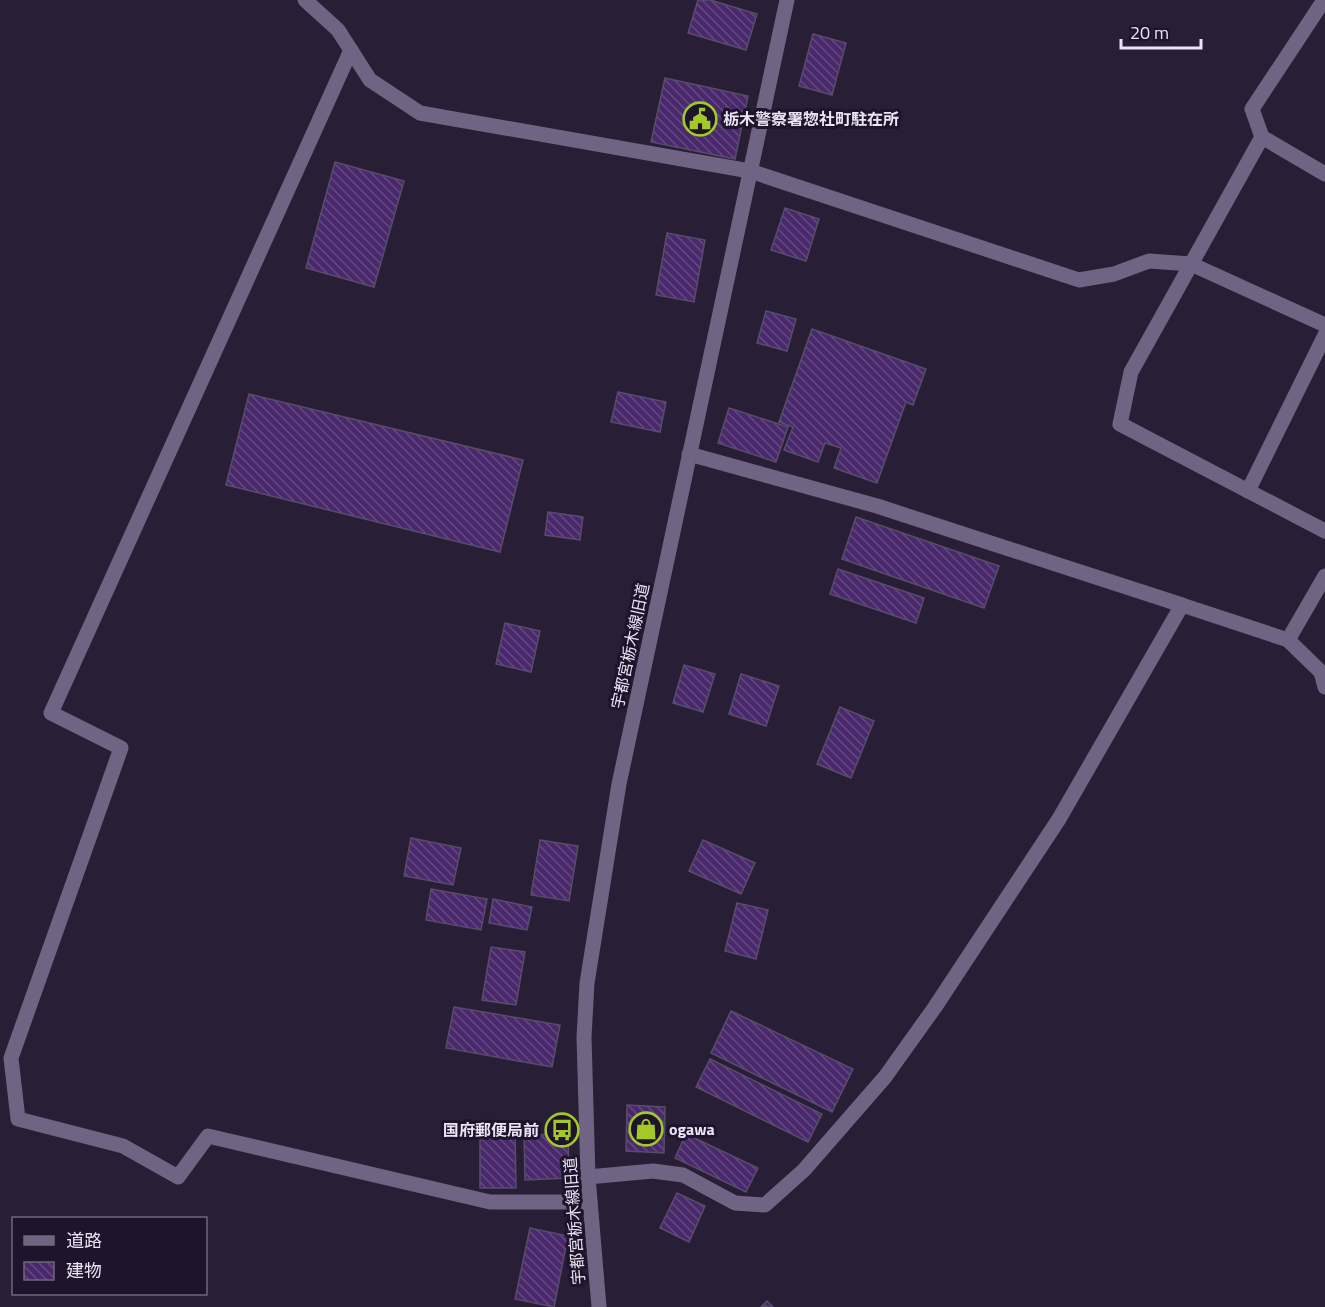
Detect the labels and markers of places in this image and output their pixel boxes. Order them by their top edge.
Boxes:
public building icon: 栃木警察署惣社町駐在所 [682,101,718,137]
place label: 栃木警察署惣社町駐在所 [723,107,899,131]
shop icon: ogawa [628,1111,664,1147]
bus stop icon: 国府郵便局前 [544,1112,580,1148]
place label: ogawa [669,1117,715,1141]
place label: 国府郵便局前 [443,1118,539,1142]

